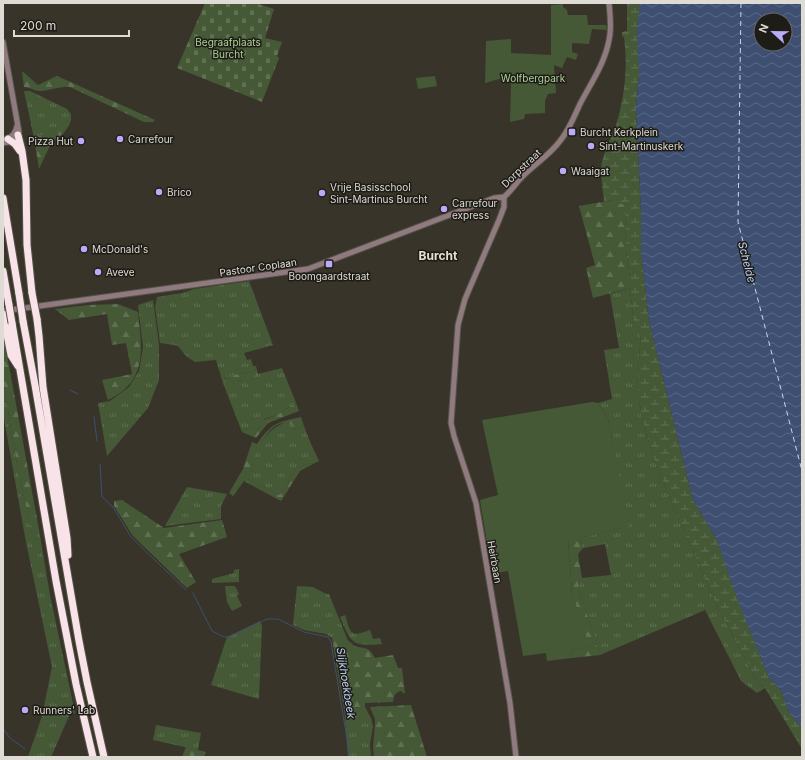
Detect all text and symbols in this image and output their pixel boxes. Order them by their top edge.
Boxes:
scale bar [14,12,129,38]
north arrow [753,12,793,52]
text: 200 m [20,18,56,33]
text: N [756,22,772,35]
park label: Begraafplaats Burcht [195,36,261,60]
park label: Wolfbergpark [501,72,566,84]
place label: Burcht Kerkplein [580,126,658,138]
marker: Burcht Kerkplein [567,127,577,137]
place label: Carrefour [128,133,174,145]
marker: Carrefour [115,134,125,144]
place label: Pizza Hut [28,135,74,147]
marker: Pizza Hut [76,136,86,146]
place label: Sint-Martinuskerk [599,140,684,152]
marker: Sint-Martinuskerk [586,141,596,151]
street label: Dorpstraat [499,146,544,190]
place label: Waaigat [571,165,610,177]
marker: Waaigat [558,166,568,176]
place label: Vrije Basisschool Sint-Martinus Burcht [330,181,428,205]
place label: Brico [167,186,192,198]
marker: Brico [154,187,164,197]
marker: Vrije Basisschool Sint-Martinus Burcht [317,188,327,198]
place label: Carrefour express [452,197,498,221]
marker: Carrefour express [439,204,449,214]
water label: Schelde [735,240,759,284]
place label: McDonald's [92,243,148,255]
marker: McDonald's [79,244,89,254]
district label: Burcht [419,248,458,263]
street label: Pastoor Coplaan [219,256,298,278]
marker: Boomgaardstraat [324,259,334,269]
place label: Aveve [106,266,135,278]
marker: Aveve [93,267,103,277]
place label: Boomgaardstraat [288,270,370,282]
street label: Heirbaan [485,540,505,584]
water label: Slijkhoekbeek [333,646,359,721]
place label: Runners' Lab [33,704,95,716]
marker: Runners' Lab [20,705,30,715]

